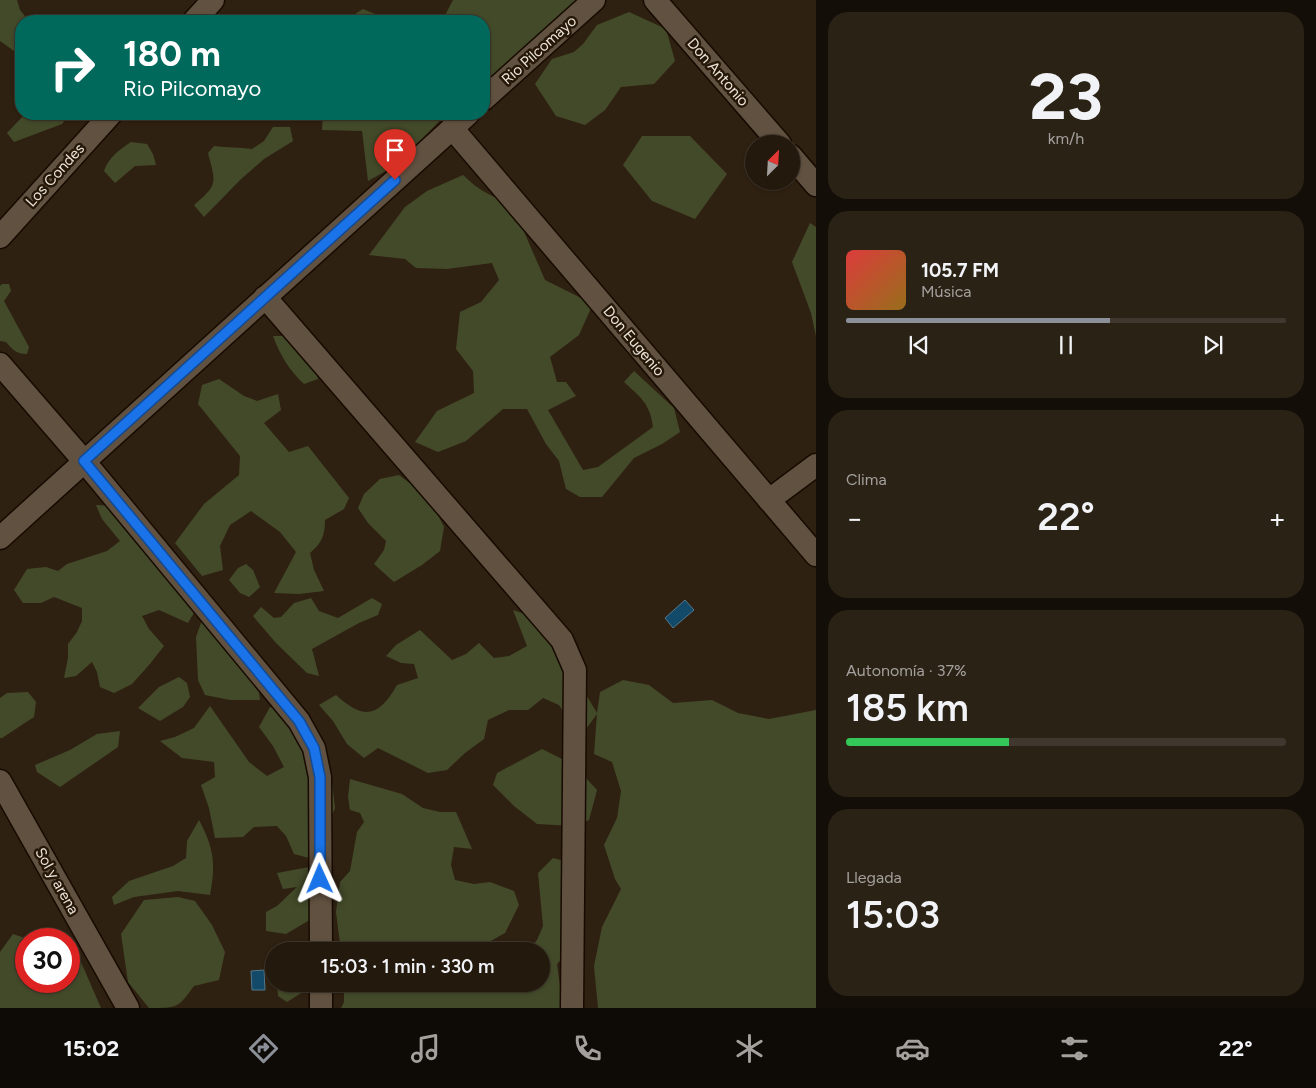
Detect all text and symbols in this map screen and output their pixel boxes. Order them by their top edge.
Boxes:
street label: Rio Pilcomayo [498,12,580,88]
text: 180 m [123,33,221,75]
street label: Don Antonio [683,34,753,110]
icon: right [40,35,105,100]
text: 23 [1029,57,1103,135]
text: Rio Pilcomayo [123,75,261,102]
pin [374,129,416,180]
text: km/h [1048,129,1084,148]
north arrow [745,135,800,190]
map controls [745,135,800,190]
icon: arrive [381,136,409,164]
street label: Los Condes [22,140,88,210]
text: 105.7 FM [921,259,999,282]
text: Música [921,282,971,301]
street label: Don Eugenio [600,302,669,380]
icon: previous [905,331,933,359]
icon: pause [1052,331,1080,359]
icon: next [1199,331,1227,359]
text: Clima [846,470,887,489]
text: 22° [1037,494,1095,540]
text: − [846,501,863,535]
text: + [1269,501,1286,535]
text: Autonomía · 37% [846,661,967,680]
text: 185 km [846,685,969,731]
street label: Sol y arena [31,845,83,917]
position arrow [293,852,345,904]
text: Llegada [846,868,902,887]
text: 15:03 [846,892,940,938]
speed limit sign: 30 [15,928,80,993]
text: 15:03 · 1 min · 330 m [321,955,494,978]
icon: directions [246,1031,281,1066]
icon: music [408,1031,443,1066]
icon: phone [570,1031,605,1066]
icon: climate [732,1031,767,1066]
icon: car [895,1031,930,1066]
icon: filters [1057,1031,1092,1066]
text: 15:02 [64,1035,119,1062]
text: 22° [1219,1035,1252,1062]

